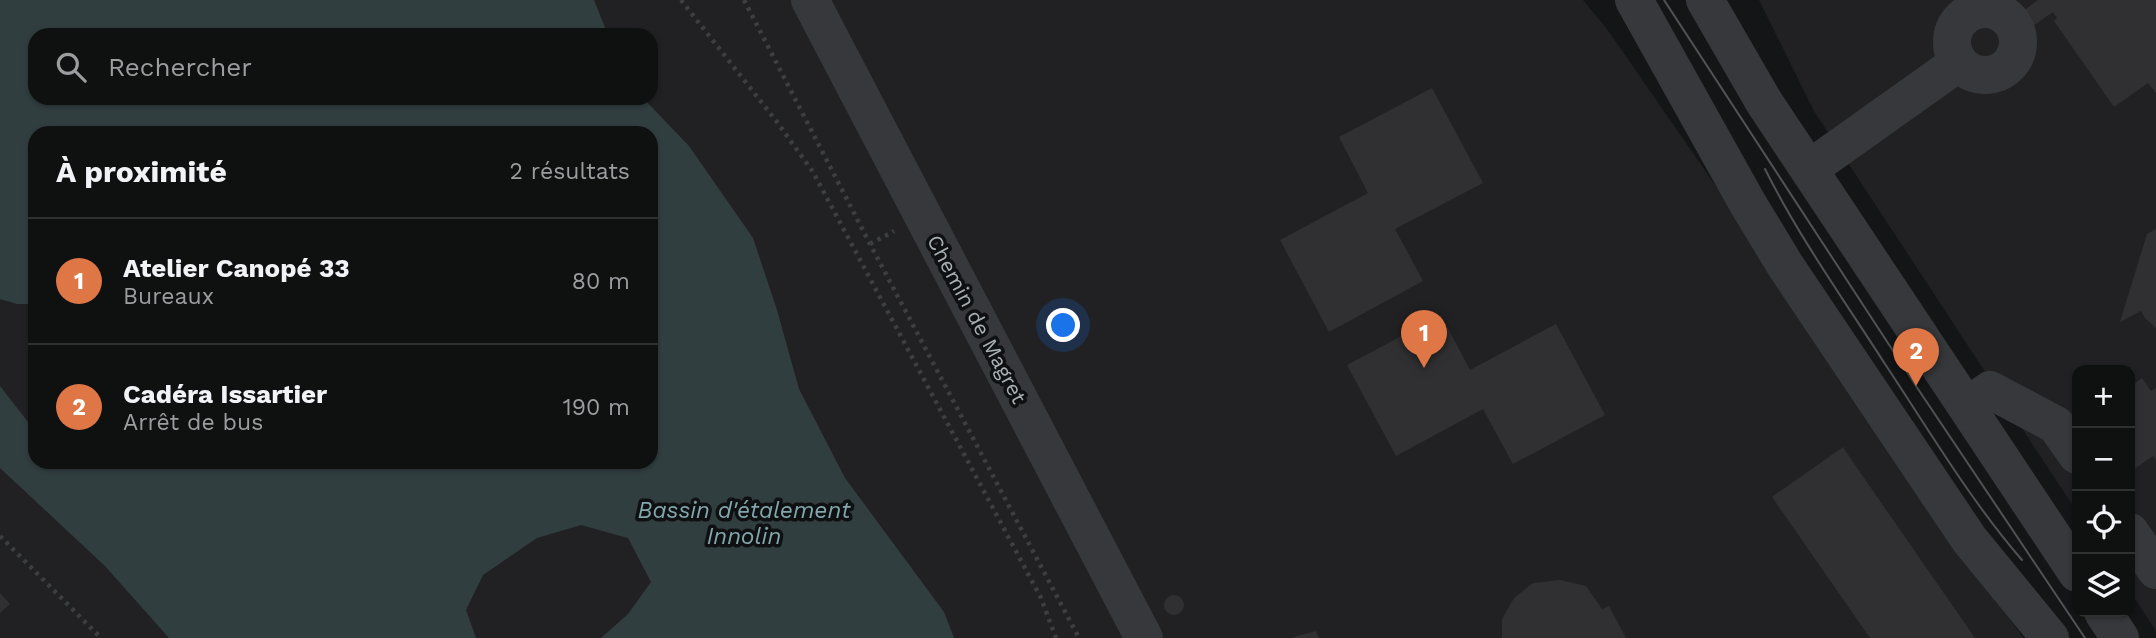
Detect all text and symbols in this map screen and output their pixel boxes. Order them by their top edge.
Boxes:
search box [28,28,658,105]
icon: search [52,48,90,86]
text: Rechercher [108,52,252,82]
text: À proximité [56,154,227,189]
text: 2 résultats [510,158,630,185]
street label: Chemin de Magret [922,230,1032,408]
text: Atelier Canopé 33 [123,253,350,283]
text: 1 [74,268,84,295]
text: 80 m [572,268,630,295]
text: Bureaux [123,283,214,310]
your location [1046,308,1080,342]
pin: 1 [1401,310,1447,368]
pin: 2 [1893,328,1939,386]
map controls [2072,365,2135,617]
button: + [2072,365,2135,428]
text: Cadéra Issartier [123,379,327,409]
text: 2 [72,394,86,421]
text: 190 m [563,394,630,421]
text: Arrêt de bus [123,409,263,436]
button: − [2072,428,2135,491]
button: locate [2072,491,2135,554]
water label: Bassin d'étalement Innolin [638,497,851,550]
button: layers [2072,554,2135,617]

